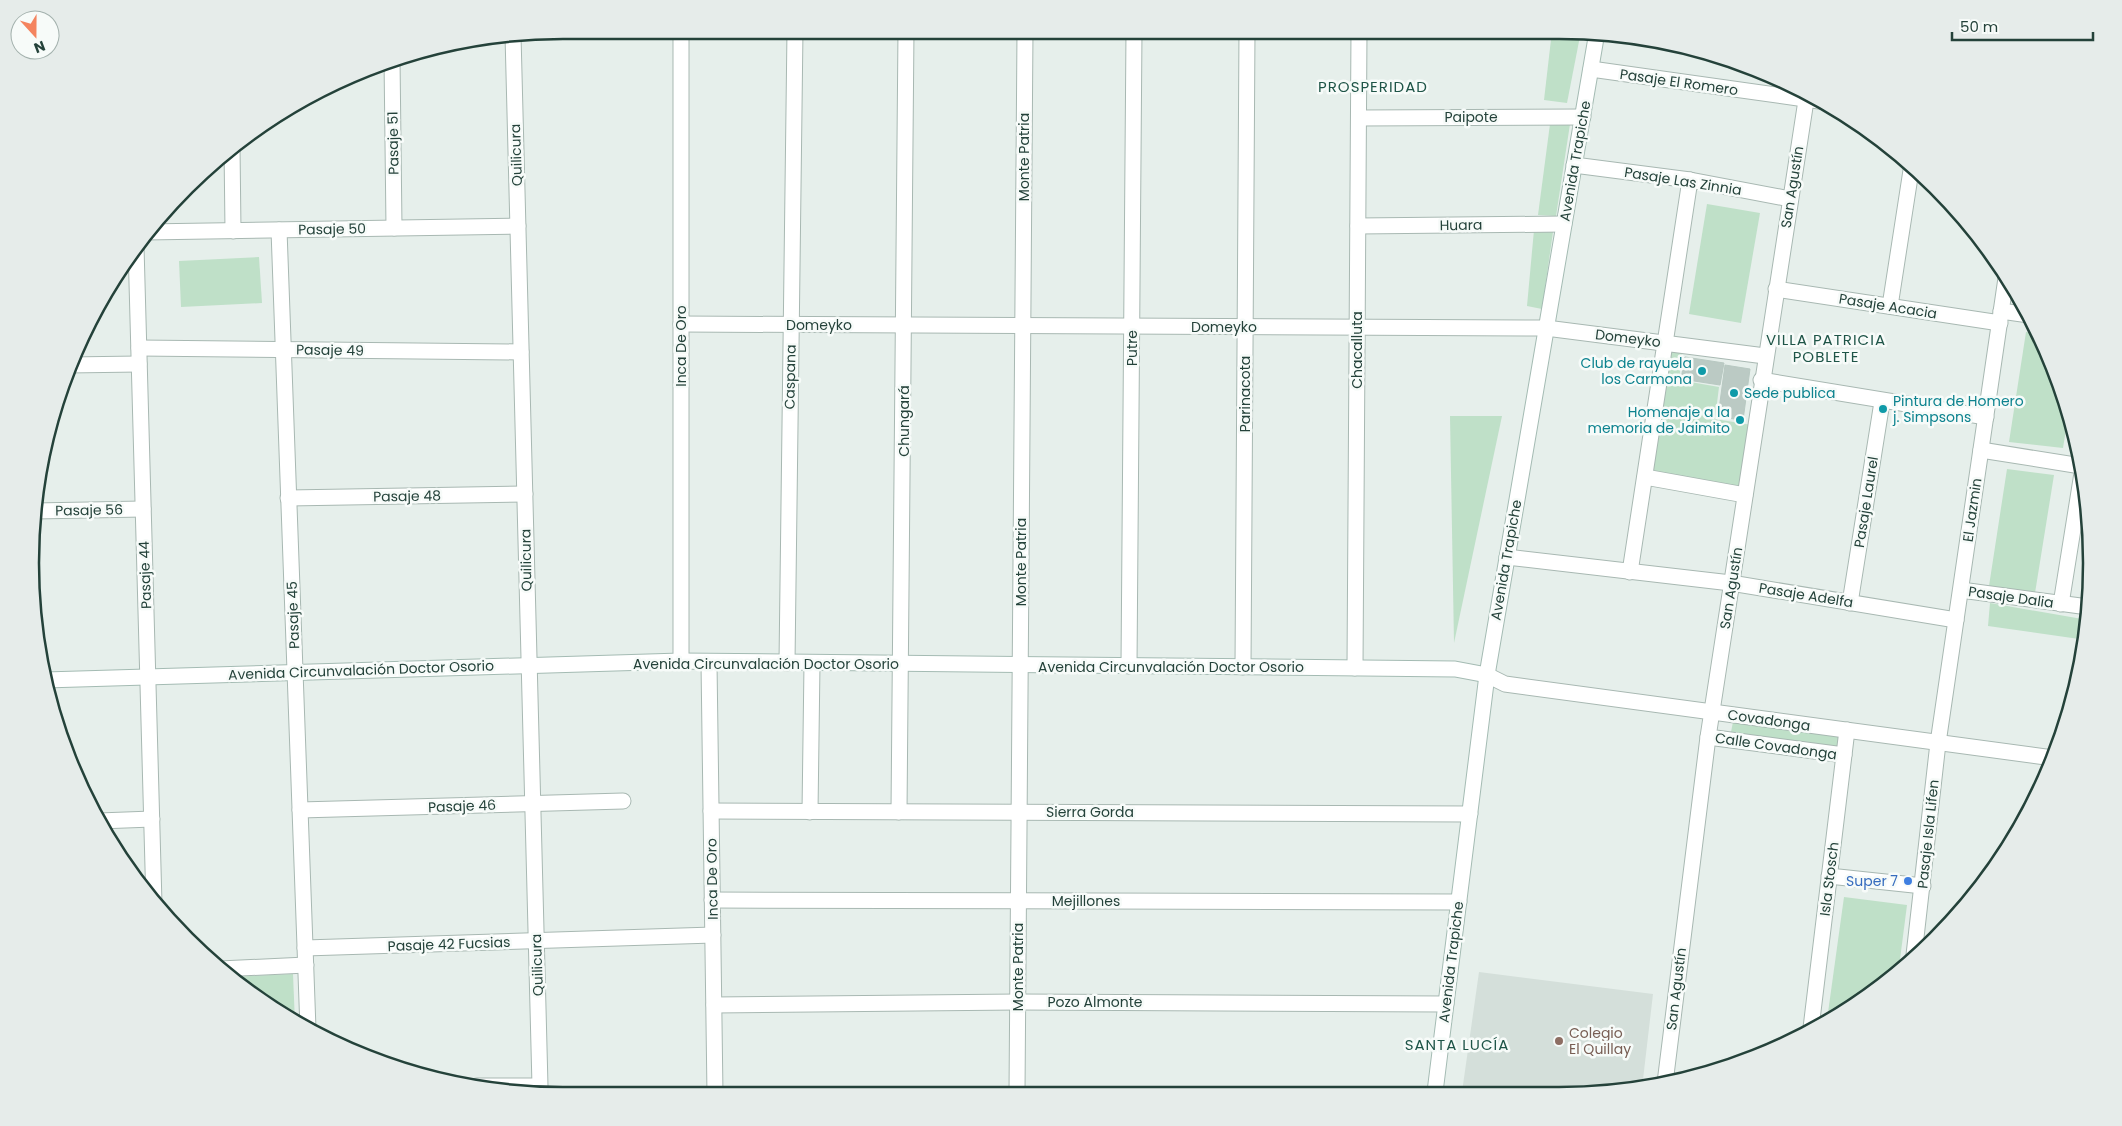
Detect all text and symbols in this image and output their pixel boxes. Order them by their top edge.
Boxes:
north arrow [10,10,60,60]
scale bar [1952,10,2093,42]
text: 50 m [1960,16,1998,37]
text: N [31,36,48,58]
street label: Pasaje El Romero [1619,64,1740,100]
district label: PROSPERIDAD [1318,76,1428,97]
street label: Avenida Trapiche [1555,99,1596,223]
street label: Paipote [1444,107,1498,127]
street label: Pasaje 51 [382,111,404,175]
street label: Monte Patria [1014,113,1034,201]
street label: Quilicura [505,123,527,187]
street label: San Agustín [1776,144,1808,230]
street label: Pasaje Las Zinnia [1623,162,1743,200]
street label: Huara [1439,215,1483,235]
street label: Pasaje 50 [298,218,366,240]
street label: Pasaje Acacia [1838,288,1938,324]
street label: Inca De Oro [671,305,691,387]
street label: Chacalluta [1347,311,1367,389]
street label: Domeyko [786,315,852,335]
street label: Domeyko [1191,317,1257,337]
street label: Domeyko [1594,324,1662,352]
district label: VILLA PATRICIA POBLETE [1766,329,1886,367]
street label: Putre [1122,330,1142,366]
street label: Pasaje 49 [296,339,364,361]
street label: Caspana [779,344,801,410]
place label: Club de rayuela los Carmona [1581,353,1692,389]
street label: Parinacota [1235,356,1255,432]
marker: Club de rayuela los Carmona [1696,365,1708,377]
place label: Sede publica [1744,383,1836,403]
street label: Chungará [894,385,914,457]
marker: Sede publica [1728,387,1740,399]
place label: Pintura de Homero j. Simpsons [1892,391,2024,427]
place label: Homenaje a la memoria de Jaimito [1588,402,1730,438]
marker: Pintura de Homero j. Simpsons [1877,403,1889,415]
marker: Homenaje a la memoria de Jaimito [1734,414,1746,426]
street label: Pasaje Laurel [1849,455,1883,549]
street label: El Jazmin [1958,477,1986,543]
street label: Pasaje 48 [373,485,441,507]
street label: Avenida Trapiche [1486,498,1527,622]
street label: Pasaje 56 [55,499,123,521]
street label: Monte Patria [1011,518,1031,606]
street label: Quilicura [515,529,537,591]
street label: Pasaje 44 [134,541,156,609]
street label: San Agustín [1715,545,1747,631]
street label: Pasaje Adelfa [1757,578,1855,612]
street label: Pasaje 45 [282,581,304,649]
street label: Pasaje Dalia [1967,581,2055,613]
street label: Avenida Circunvalación Doctor Osorio [633,654,899,674]
street label: Avenida Circunvalación Doctor Osorio [228,655,494,685]
street label: Avenida Circunvalación Doctor Osorio [1038,657,1304,677]
street label: Covadonga [1726,704,1812,736]
street label: Calle Covadonga [1714,728,1838,764]
street label: Pasaje Isla Lifen [1912,779,1944,889]
street label: Pasaje 46 [428,795,496,817]
street label: Sierra Gorda [1046,802,1134,822]
street label: Inca De Oro [701,838,723,920]
street label: Isla Stosch [1815,841,1843,917]
place label: Super 7 [1846,871,1898,891]
marker: Super 7 [1902,875,1914,887]
street label: Mejillones [1052,891,1120,911]
street label: Avenida Trapiche [1434,900,1468,1024]
street label: Monte Patria [1008,923,1028,1011]
street label: Pasaje 42 Fucsias [387,932,511,956]
street label: Quilicura [526,933,548,997]
street label: San Agustín [1661,947,1691,1031]
street label: Pozo Almonte [1047,992,1143,1012]
place label: Colegio El Quillay [1569,1023,1631,1059]
district label: SANTA LUCÍA [1405,1034,1509,1055]
marker: Colegio El Quillay [1553,1035,1565,1047]

